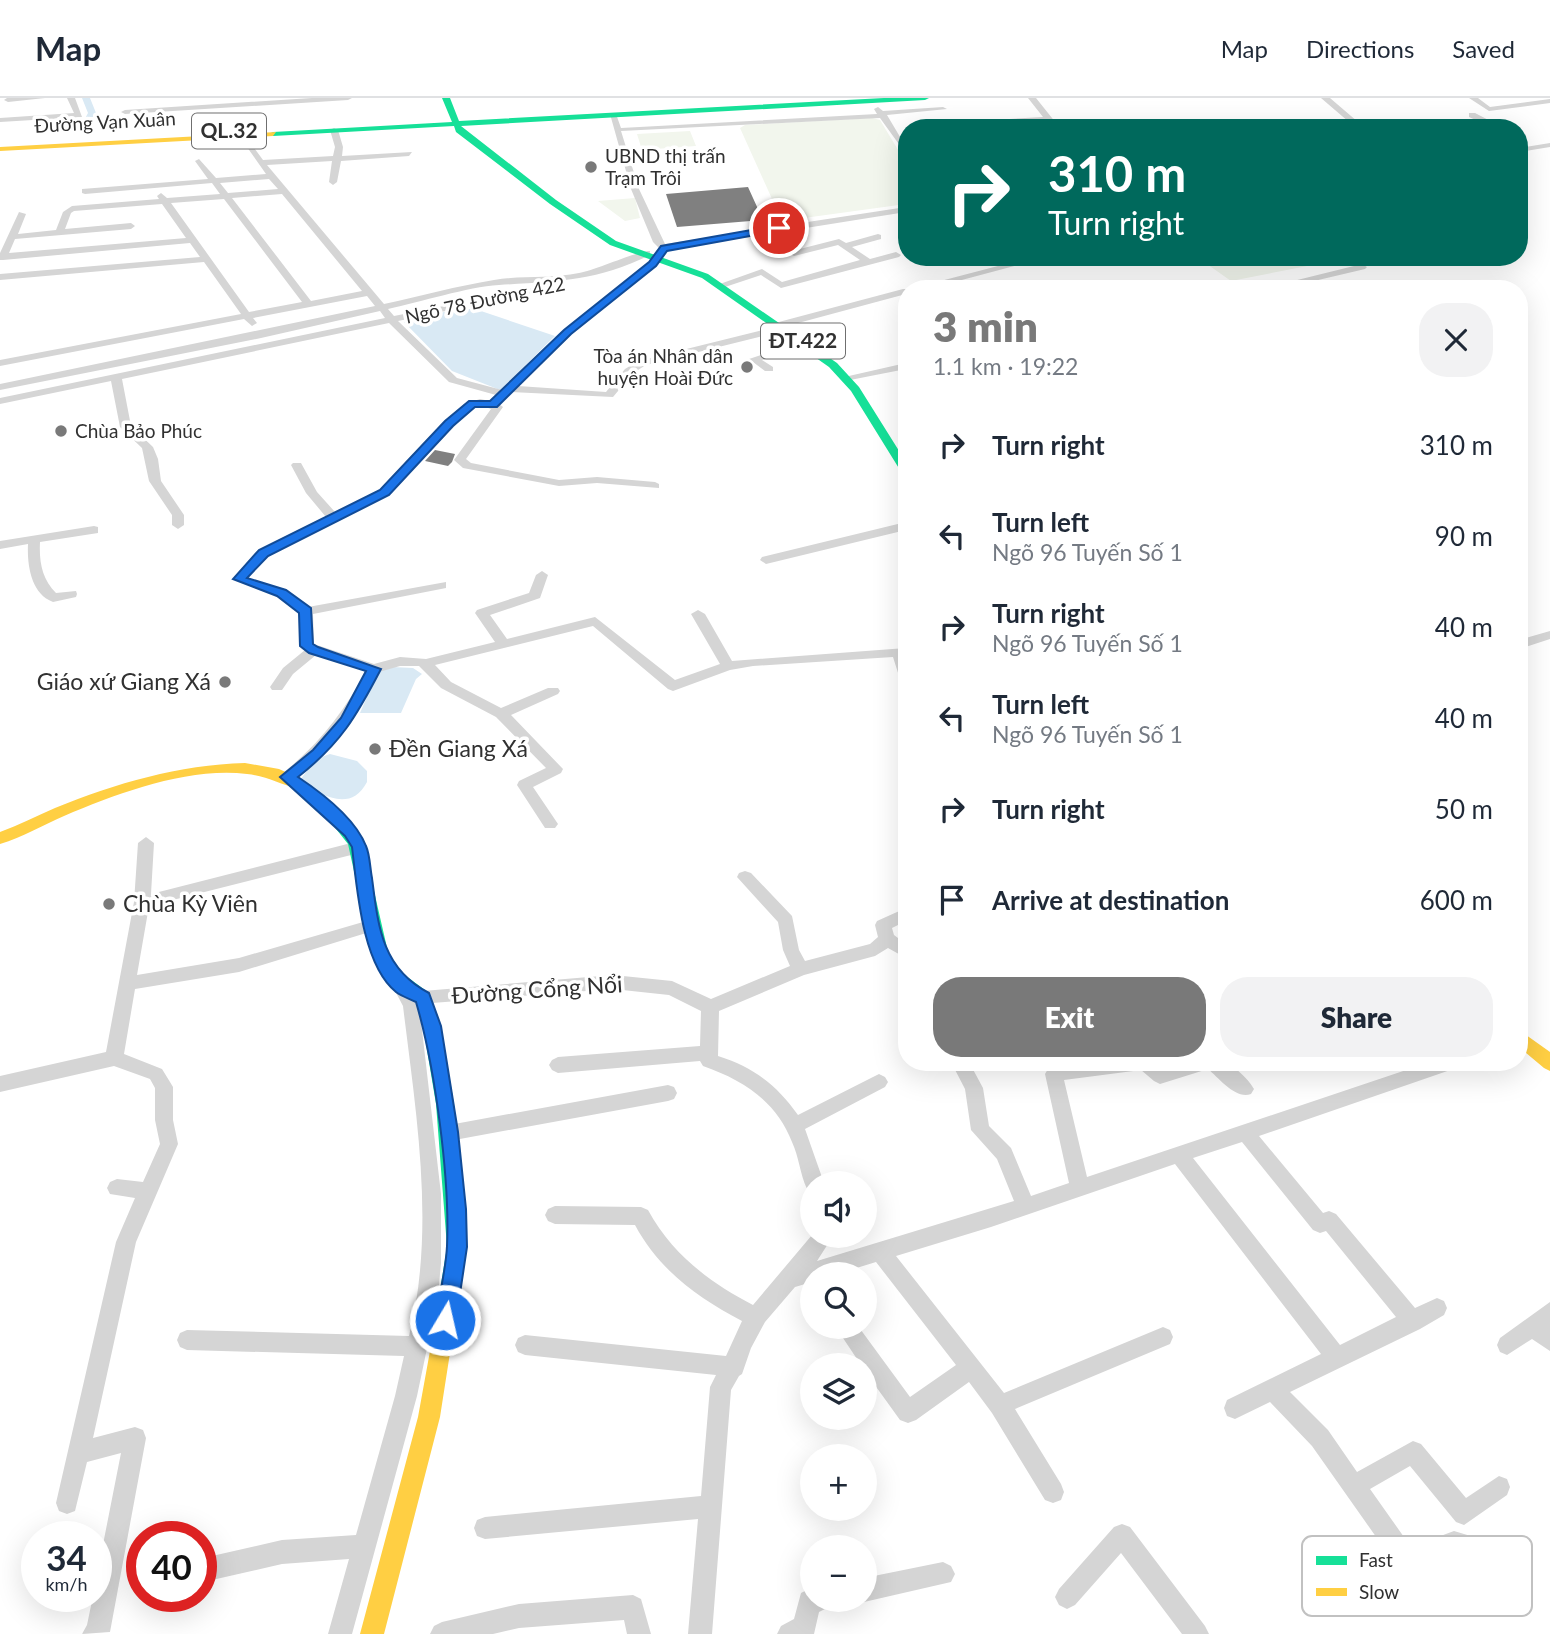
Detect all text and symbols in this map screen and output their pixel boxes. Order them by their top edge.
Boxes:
text: Map [35,28,101,68]
text: Map [1221,34,1268,63]
text: Directions [1306,34,1414,63]
text: Saved [1452,34,1515,63]
street label: Đường Vạn Xuân [34,106,176,137]
road number: QL.32 [192,114,266,148]
place label: UBND thị trấn Trạm Trôi [605,144,726,189]
text: 310 m [1048,144,1186,202]
icon: right [933,147,1024,238]
marker: UBND thị trấn Trạm Trôi [583,159,599,175]
pin [749,198,809,258]
text: Turn right [1048,203,1184,242]
icon: arrive [760,209,798,247]
street label: Ngõ 78 Đường 422 [403,271,567,328]
text: 3 min [933,301,1038,351]
button: close [1419,303,1493,377]
road number: ĐT.422 [761,324,845,358]
place label: Tòa án Nhân dân huyện Hoài Đức [593,344,733,389]
text: 1.1 km · 19:22 [933,352,1078,380]
marker: Tòa án Nhân dân huyện Hoài Đức [739,359,755,375]
place label: Chùa Bảo Phúc [75,419,202,442]
marker: Chùa Bảo Phúc [53,423,69,439]
icon: right [933,426,971,464]
text: Turn right [992,429,1105,461]
text: 310 m [1420,429,1493,461]
text: Turn left [992,506,1089,538]
icon: left [933,517,971,555]
text: 90 m [1435,520,1493,552]
text: Ngõ 96 Tuyến Số 1 [992,538,1183,566]
text: Turn right [992,597,1105,629]
icon: right [933,608,971,646]
text: 40 m [1435,611,1493,643]
text: Ngõ 96 Tuyến Số 1 [992,629,1183,657]
place label: Giáo xứ Giang Xá [37,667,211,695]
marker: Giáo xứ Giang Xá [217,674,233,690]
text: Turn left [992,688,1089,720]
icon: left [933,699,971,737]
text: 40 m [1435,702,1493,734]
text: Ngõ 96 Tuyến Số 1 [992,720,1183,748]
place label: Đền Giang Xá [389,734,528,762]
marker: Đền Giang Xá [367,741,383,757]
icon: right [933,790,971,828]
text: Turn right [992,793,1105,825]
text: 50 m [1435,793,1493,825]
icon: arrive [933,881,971,919]
text: Arrive at destination [992,884,1229,916]
text: 600 m [1420,884,1493,916]
place label: Chùa Kỳ Viên [123,889,258,917]
marker: Chùa Kỳ Viên [101,896,117,912]
street label: Đường Cổng Nổi [450,969,623,1009]
button: Exit [933,977,1206,1057]
button: Share [1220,977,1493,1057]
map controls [800,1171,877,1612]
button: sound [800,1171,877,1248]
button: search [800,1262,877,1339]
position arrow [408,1283,482,1357]
button: layers [800,1353,877,1430]
button: + [800,1444,877,1521]
speed limit sign: 40 [126,1521,217,1612]
button: − [800,1535,877,1612]
text: 34 [46,1536,87,1578]
legend [1302,1536,1532,1616]
text: Fast [1359,1548,1393,1571]
text: km/h [45,1573,88,1595]
text: Slow [1359,1580,1399,1603]

